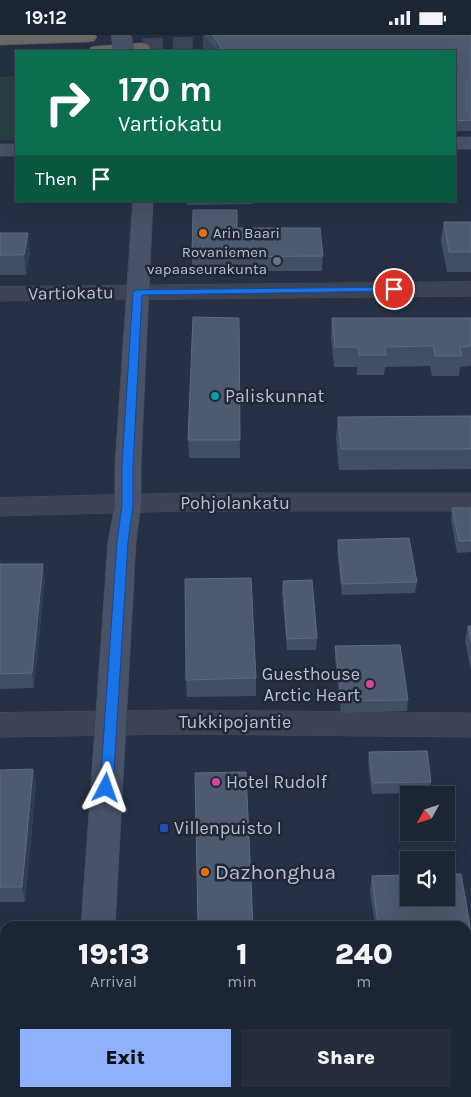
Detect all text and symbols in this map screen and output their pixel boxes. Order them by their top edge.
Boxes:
text: 19:12 [25,7,67,29]
text: 170 m [118,69,212,110]
icon: right [35,70,100,135]
text: Vartiokatu [118,111,223,137]
icon: arrive [87,165,115,193]
text: Then [35,168,77,190]
place label: Arin Baari [213,224,280,242]
marker: Arin Baari [197,227,209,239]
place label: Rovaniemen vapaaseurakunta [147,243,267,278]
marker: Rovaniemen vapaaseurakunta [271,255,283,267]
pin [373,268,415,310]
icon: arrive [380,275,408,303]
street label: Vartiokatu [28,281,114,305]
place label: Paliskunnat [225,385,324,407]
marker: Paliskunnat [209,390,221,402]
street label: Pohjolankatu [180,492,290,514]
place label: Guesthouse Arctic Heart [262,663,360,706]
marker: Guesthouse Arctic Heart [364,678,376,690]
street label: Tukkipojantie [179,711,291,733]
position arrow [79,761,131,813]
place label: Hotel Rudolf [226,771,328,793]
marker: Hotel Rudolf [210,776,222,788]
north arrow [400,786,455,841]
map controls [400,786,455,906]
place label: Villenpuisto I [174,817,282,839]
marker: Villenpuisto I [158,822,170,834]
button: sound [400,851,455,906]
place label: Dazhonghua [215,860,336,884]
marker: Dazhonghua [199,866,211,878]
text: 19:13 [78,936,149,972]
text: 1 [236,936,248,972]
text: 240 [335,936,393,972]
text: Arrival [90,972,137,991]
text: min [227,972,257,991]
text: m [356,972,371,991]
button: Exit [20,1029,231,1087]
button: Share [241,1029,451,1087]

